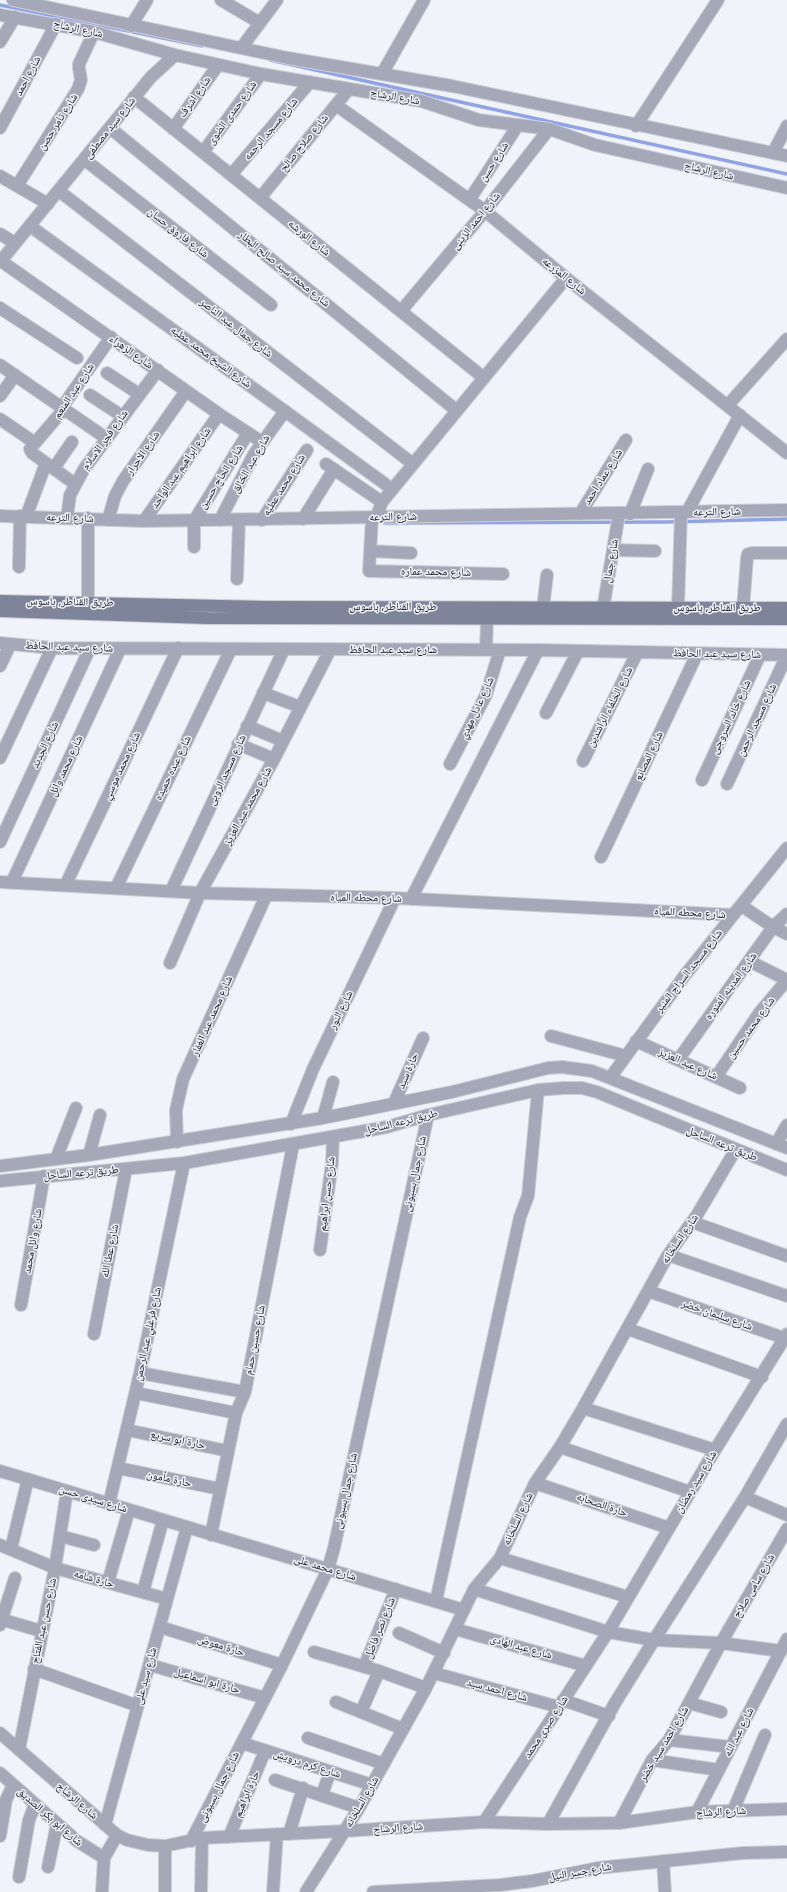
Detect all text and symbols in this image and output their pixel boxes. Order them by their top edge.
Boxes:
street label: شارع الرشاح [52,17,104,41]
street label: شارع احمد [12,54,44,98]
street label: شارع اشرف [176,74,214,120]
street label: شارع حمدى الضوى [204,79,260,147]
street label: شارع الرشاح [369,86,421,108]
street label: شارع تامر حصن [35,91,81,153]
street label: شارع سيد مصطفى [82,94,138,162]
street label: شارع مسجد الرحمه [241,95,301,163]
street label: شارع صلاح صالح [277,112,331,174]
street label: شارع حسن [476,140,512,184]
street label: شارع الرشاح [683,159,735,183]
street label: شارع احمد الزينى [449,190,503,252]
street label: شارع فاروق حسان [145,205,211,261]
street label: شارع الورشه [285,217,333,259]
street label: شارع محمد سيد صالح البطار [236,228,332,310]
street label: شارع المزرعه [539,254,589,298]
street label: شارع جمال عبد الناصر [197,296,275,360]
street label: شارع الشيخ محمد عطيه [168,323,254,391]
street label: شارع الزهراء [106,332,156,372]
street label: شارع عبد المنعم [51,361,97,421]
street label: شارع فجر الاسلام [79,408,131,472]
street label: شارع ابراهيم عبد الواحد [148,425,214,511]
street label: شارع الاحرار [123,429,163,477]
street label: شارع عبد الخالق [229,433,273,495]
street label: شارع الحاج حسين [196,442,246,512]
street label: شارع عماد احمد [581,447,625,507]
street label: شارع محمد عطيه [260,452,308,518]
street label: شارع الترعه [693,505,741,519]
street label: شارع الترعه [369,510,417,524]
street label: شارع الترعه [46,511,94,525]
street label: شارع جمال [601,538,621,584]
street label: شارع محمد عماره [401,565,471,579]
street label: طريق القناطر, باسوس [26,595,114,609]
street label: طريق القناطر, باسوس [349,600,437,614]
street label: طريق القناطر, باسوس [673,601,761,615]
street label: شارع سيد عبد الحافظ [25,639,113,655]
street label: شارع سيد عبد الحافظ [349,643,437,657]
street label: شارع سيد عبد الحافظ [673,647,761,661]
street label: شارع الخلفاء الراشدين [584,665,636,749]
street label: شارع عادل مهدي [457,675,497,741]
street label: شارع خالد السروجى [708,678,754,756]
street label: شارع مسجد الرحمن [734,681,780,759]
street label: شارع الجديد [28,719,62,771]
street label: شارع المصانع [632,729,666,783]
street label: شارع محمد موسي [100,730,144,802]
street label: شارع مسجد الروبى [205,732,249,808]
street label: شارع محمد وائل [46,733,86,799]
street label: شارع عبده حميده [152,734,194,802]
street label: شارع محمد عبد العزيز [221,764,275,848]
street label: شارع محطه المياه [330,891,402,905]
street label: شارع محطه المياه [654,905,726,921]
street label: شارع مسجد السراج المنير [652,927,726,1015]
street label: شارع المدينه المنوره [702,950,760,1022]
street label: شارع محمد عبد الغفار [188,974,236,1058]
street label: شارع النور [326,989,356,1031]
street label: شارع محمد حسين [724,994,778,1062]
street label: شارع عبد العزيز [657,1045,719,1083]
street label: حارة سيد [395,1051,421,1091]
street label: طريق ترعه الساحل [363,1106,439,1138]
street label: طريق ترعه الساحل [685,1124,759,1164]
street label: شارع جمال بسيونى [400,1135,430,1213]
street label: شارع حسن ابراهيم [316,1156,338,1232]
street label: طريق ترعه الساحل [43,1163,119,1183]
street label: شارع وائل محمد [21,1207,45,1275]
street label: شارع السلخانه [659,1212,701,1266]
street label: شارع عطا الله [98,1223,122,1279]
street label: شارع فرغلي عبد الرحمن [132,1286,164,1382]
street label: شارع سليمان خضر [680,1297,754,1333]
street label: شارع حسين حمام [242,1304,268,1376]
street label: حارة ابو سريع [149,1428,207,1452]
street label: شارع سيد رمضان [672,1449,720,1515]
street label: شارع جمال بسيونى [331,1452,361,1530]
street label: حارة مأمون [145,1468,193,1490]
street label: شارع سيدى حسن [57,1482,129,1516]
street label: شارع السلخانه [500,1490,536,1548]
street label: حارة الصحابه [575,1490,629,1520]
street label: شارع محمد على [292,1552,358,1584]
street label: شارع سامى صلاح [730,1552,778,1620]
street label: حارة شامه [72,1567,116,1591]
street label: شارع حسن عبد الفتاح [28,1577,60,1665]
street label: شارع نصر فاضل [362,1595,398,1661]
street label: شارع عبد الهادى [488,1632,554,1662]
street label: حارة معوض [196,1633,246,1659]
street label: شارع سيد على [132,1646,160,1706]
street label: حارة ابو اسماعيل [172,1665,242,1697]
street label: شارع احمد سيد [465,1676,529,1704]
street label: شارع صبرى محمد [521,1693,571,1761]
street label: شارع احمد سيد خضر [636,1704,692,1784]
street label: شارع عبد الله [721,1705,757,1759]
street label: شارع كرم درويش [272,1747,342,1781]
street label: شارع جمال بسيونى [196,1749,242,1825]
street label: حارة ابراهيم [231,1769,263,1819]
street label: شارع السلخانه [342,1774,382,1830]
street label: شارع الرشاح [54,1780,100,1822]
street label: شارع ابو بكر الصديق [15,1785,85,1849]
street label: شارع الرشاح [696,1804,746,1820]
street label: شارع الرشاح [373,1820,423,1836]
street label: شارع جسر النيل [547,1860,613,1884]

